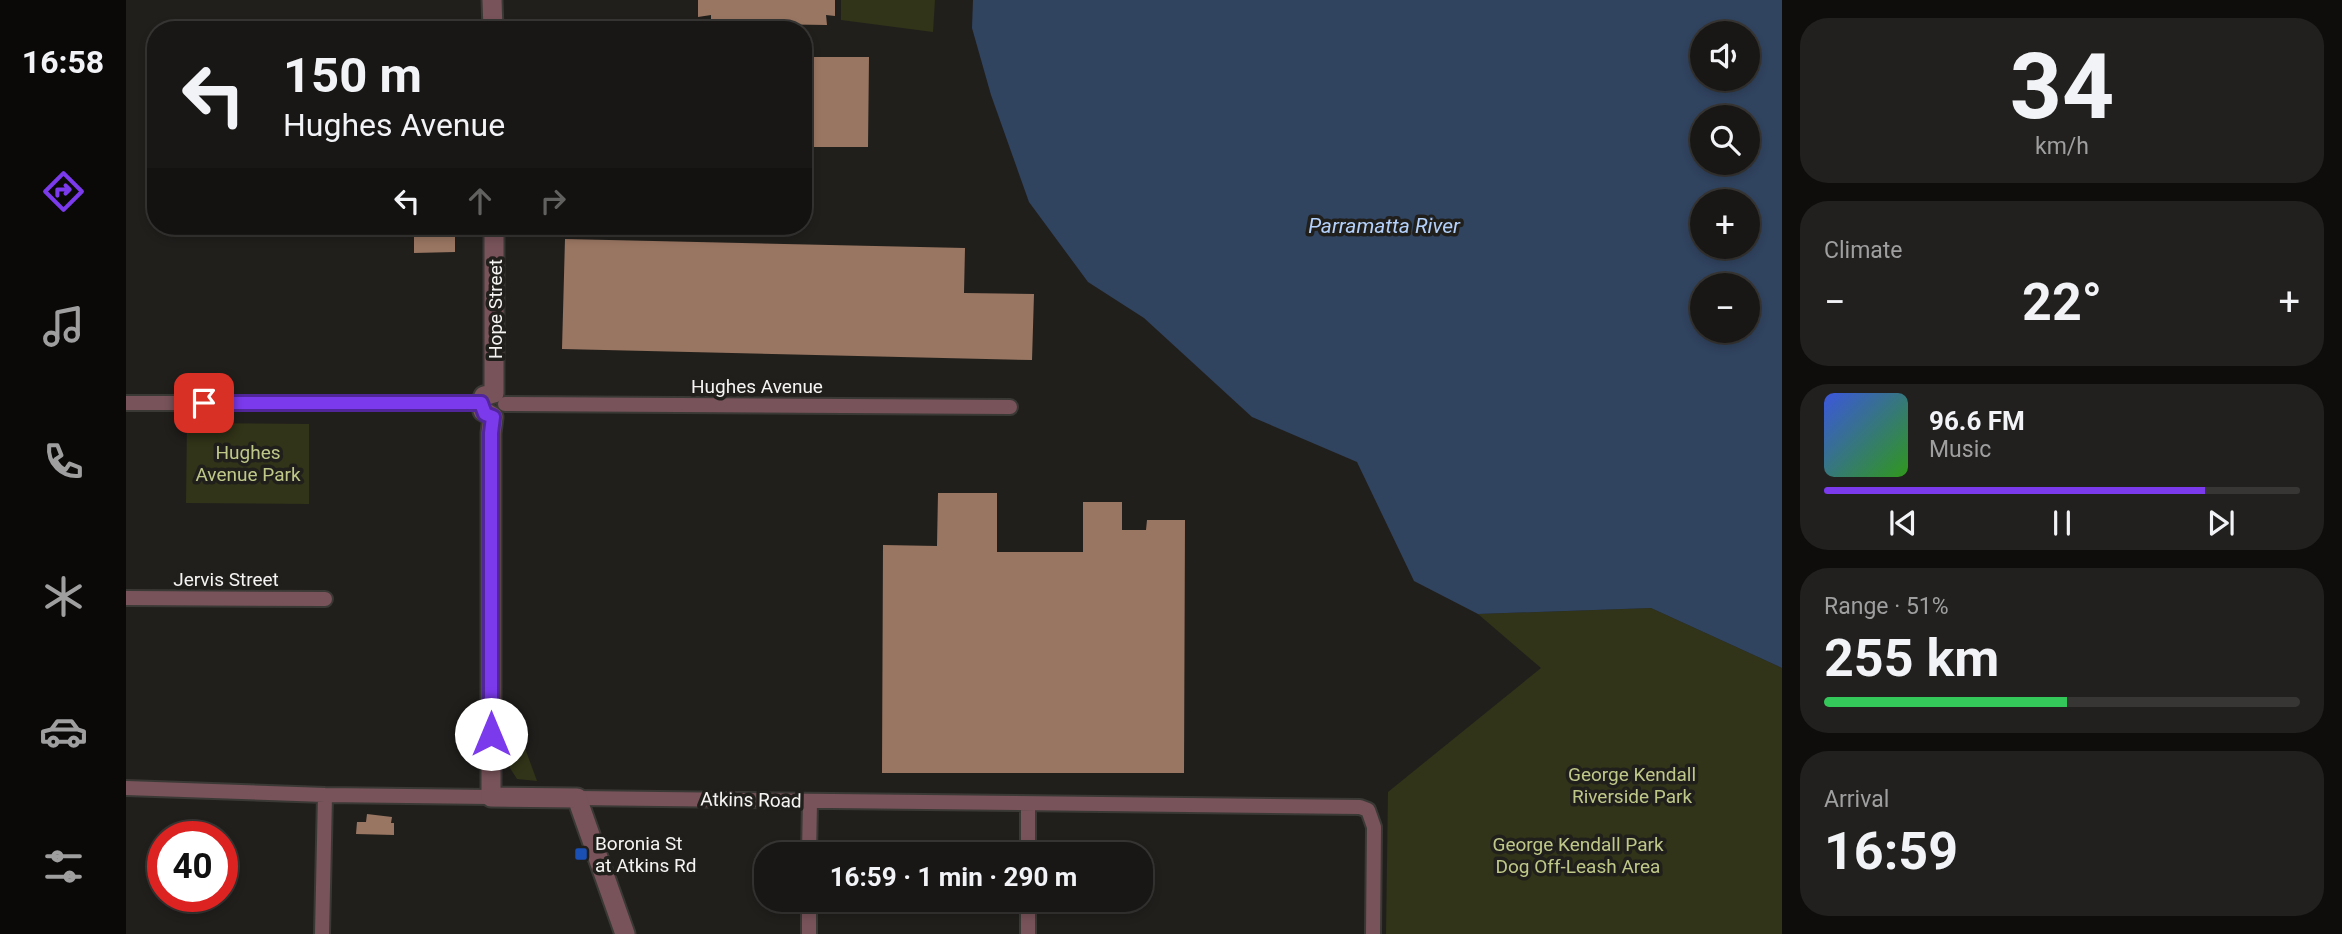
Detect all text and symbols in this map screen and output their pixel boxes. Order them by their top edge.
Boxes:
map controls [1690,21,1760,343]
button: sound [1690,21,1760,91]
text: 34 [2010,34,2114,140]
text: 16:58 [22,43,104,81]
text: 150 m [283,47,422,104]
icon: left [168,49,259,140]
button: search [1690,105,1760,175]
text: Hughes Avenue [283,106,505,144]
text: km/h [2035,133,2089,160]
icon: directions [39,167,88,216]
icon: left [388,182,426,220]
icon: ahead [461,182,499,220]
icon: right [534,182,572,220]
button: + [1690,189,1760,259]
water label: Parramatta River [1308,214,1461,238]
text: Climate [1824,237,1903,264]
street label: Hope Street [484,259,507,359]
text: 22° [2022,272,2102,333]
button: − [1690,273,1760,343]
text: − [1824,280,1846,324]
text: + [2278,280,2300,324]
icon: music [39,302,88,351]
pin [174,373,234,433]
street label: Hughes Avenue [691,375,823,398]
icon: arrive [185,384,223,422]
text: 96.6 FM [1929,406,2025,436]
text: Music [1929,436,1991,463]
icon: phone [39,437,88,486]
park label: Hughes Avenue Park [195,441,301,486]
icon: previous [1884,504,1922,542]
icon: pause [2043,504,2081,542]
icon: next [2202,504,2240,542]
street label: Jervis Street [173,568,279,591]
icon: climate [39,572,88,621]
text: Range · 51% [1824,593,1949,620]
text: 255 km [1824,628,1999,689]
position arrow [454,697,528,771]
icon: car [39,707,88,756]
park label: George Kendall Riverside Park [1568,763,1696,808]
text: Arrival [1824,786,1889,813]
street label: Atkins Road [700,788,802,812]
speed limit sign: 40 [147,821,238,912]
text: 16:59 [1824,821,1958,882]
place label: Boronia St at Atkins Rd [595,832,696,877]
park label: George Kendall Park Dog Off-Leash Area [1492,833,1664,878]
icon: filters [39,842,88,891]
marker: Boronia St at Atkins Rd [573,846,589,862]
text: 16:59 · 1 min · 290 m [830,862,1077,892]

